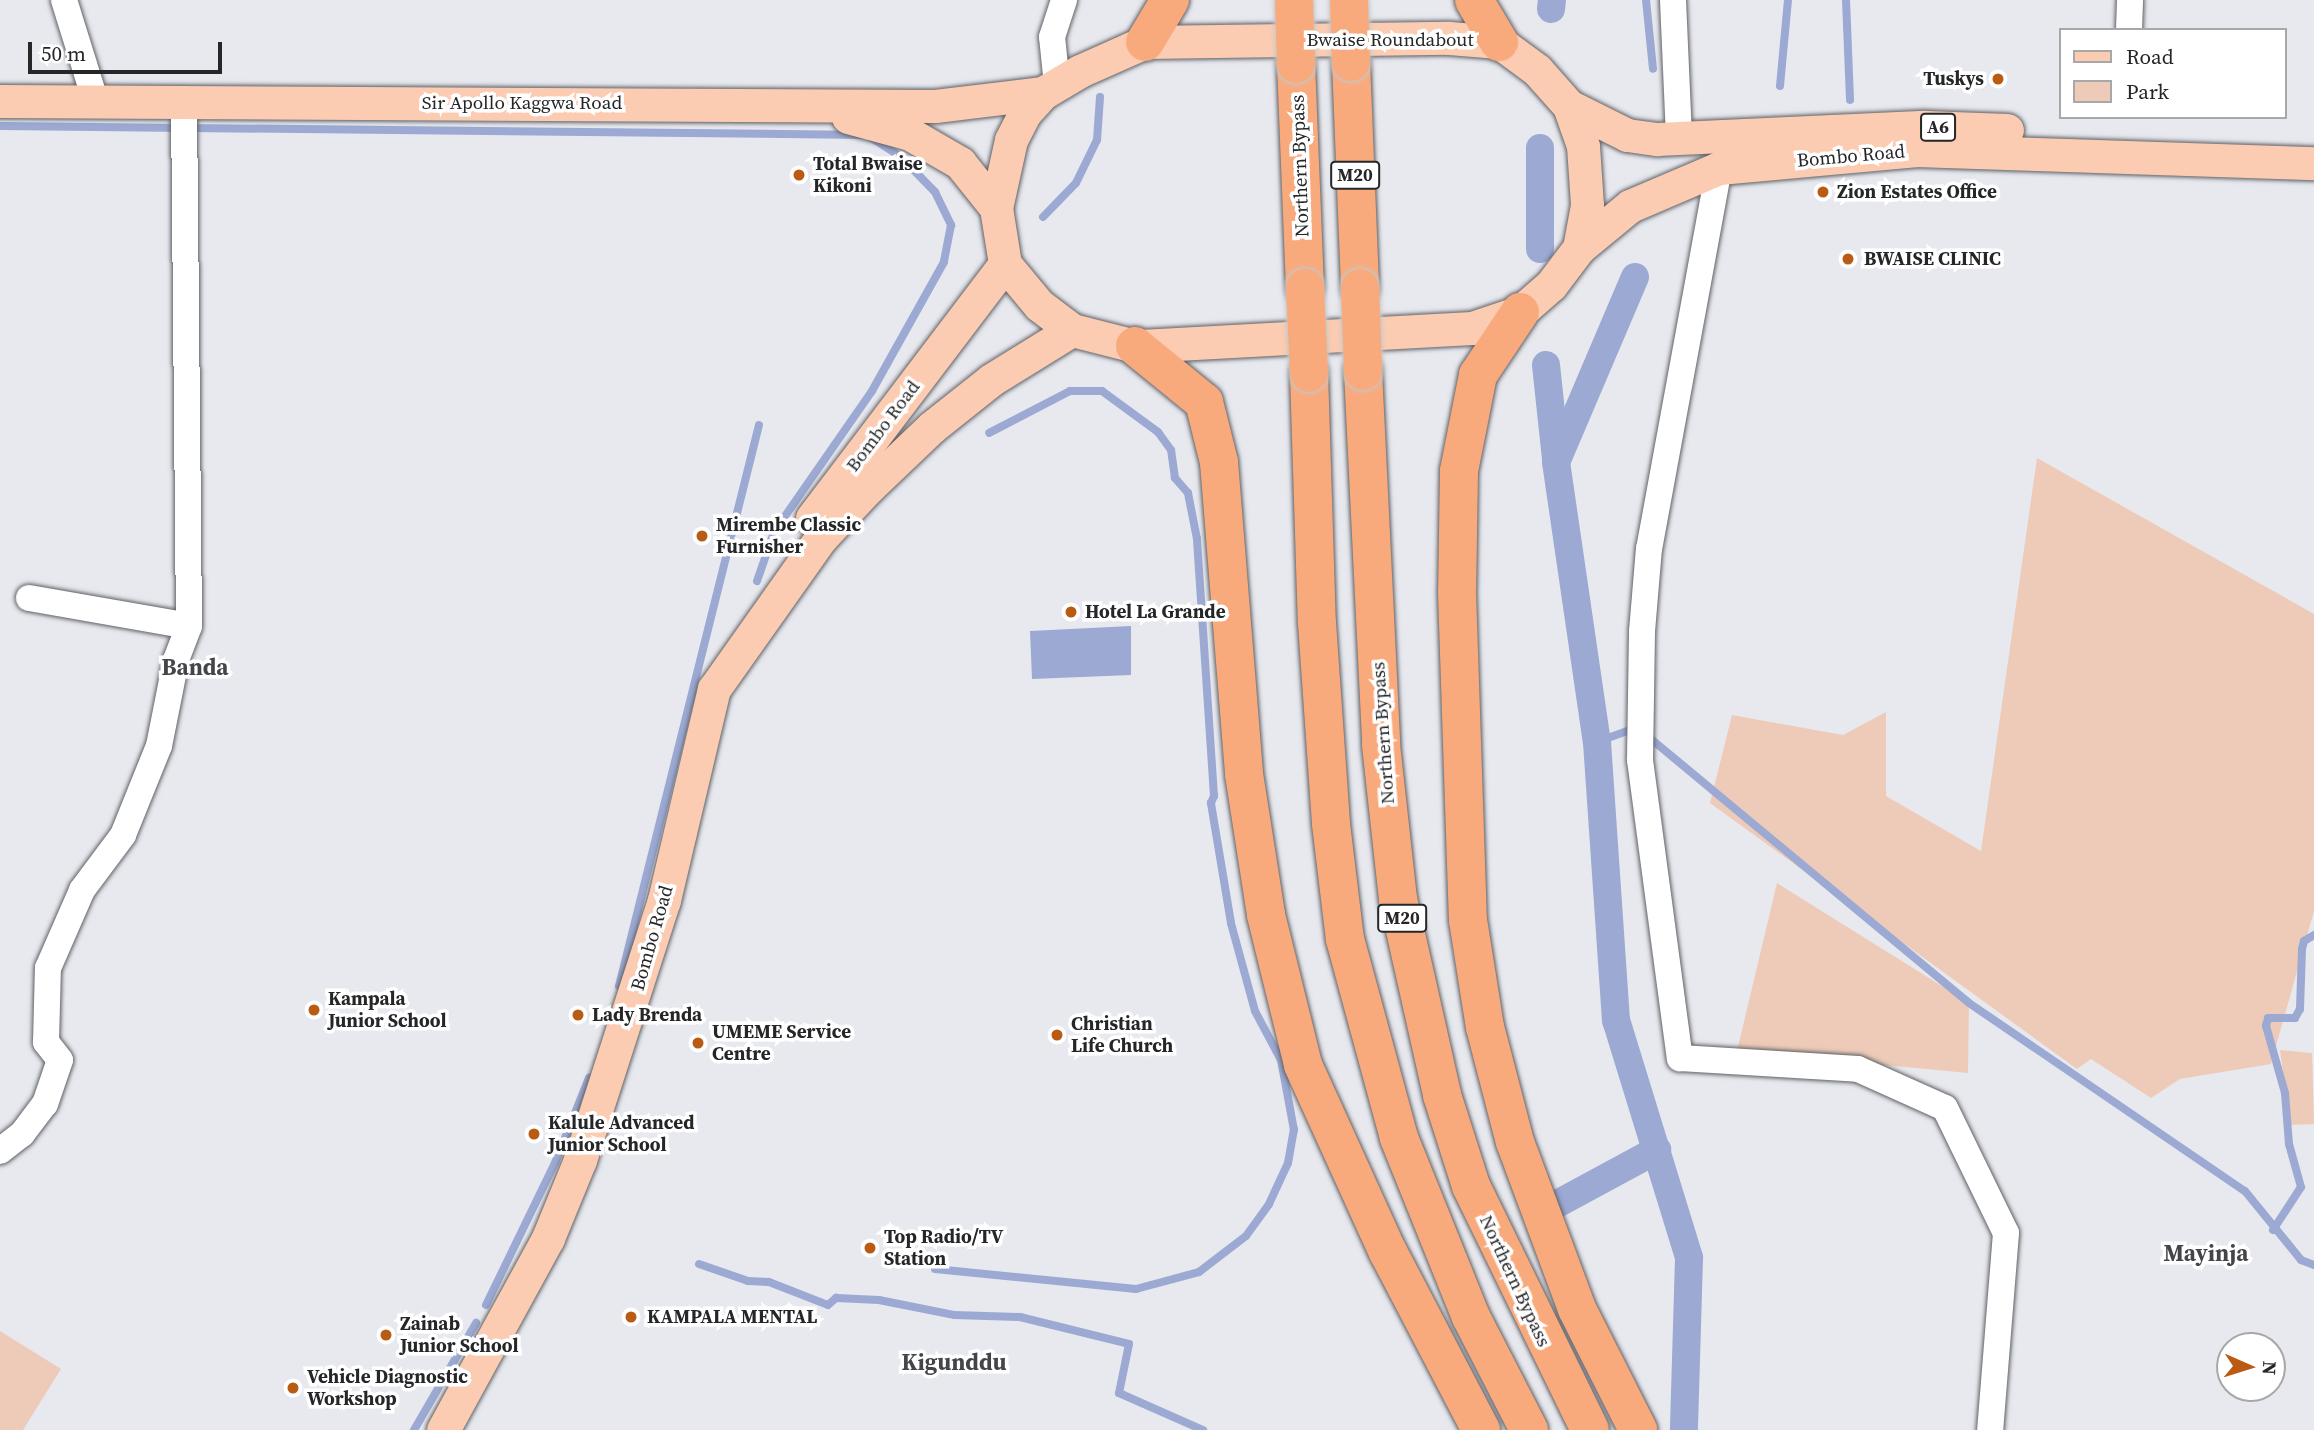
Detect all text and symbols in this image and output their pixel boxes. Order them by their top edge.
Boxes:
scale bar [32,28,226,72]
legend [2058,28,2286,119]
street label: Bwaise Roundabout [1306,29,1474,51]
text: 50 m [41,39,86,68]
text: Road [2126,42,2174,71]
place label: Tuskys [1923,68,1984,90]
marker: Tuskys [1990,71,2006,87]
text: Park [2126,77,2169,106]
street label: Sir Apollo Kaggwa Road [422,92,622,114]
street label: Northern Bypass [1286,94,1314,238]
road number: A6 [1919,112,1957,142]
street label: Bombo Road [1796,140,1906,172]
place label: Total Bwaise Kikoni [813,153,923,197]
road number: M20 [1329,160,1381,190]
marker: Total Bwaise Kikoni [791,167,807,183]
place label: Zion Estates Office [1837,181,1997,203]
marker: Zion Estates Office [1815,184,1831,200]
place label: BWAISE CLINIC [1864,248,2001,270]
marker: BWAISE CLINIC [1838,249,1858,269]
street label: Bombo Road [841,376,925,476]
place label: Mirembe Classic Furnisher [716,514,861,558]
marker: Mirembe Classic Furnisher [694,528,710,544]
place label: Hotel La Grande [1085,601,1226,623]
marker: Hotel La Grande [1063,604,1079,620]
district label: Banda [162,653,228,681]
street label: Northern Bypass [1367,661,1399,805]
street label: Bombo Road [626,883,678,993]
road number: M20 [1376,903,1428,932]
place label: Kampala Junior School [328,988,447,1032]
marker: Kampala Junior School [306,1002,322,1018]
place label: Lady Brenda [592,1004,702,1026]
marker: Lady Brenda [570,1007,586,1023]
place label: Christian Life Church [1071,1013,1173,1057]
place label: UMEME Service Centre [712,1021,851,1065]
marker: Christian Life Church [1049,1027,1065,1043]
marker: UMEME Service Centre [690,1035,706,1051]
place label: Kalule Advanced Junior School [548,1112,694,1156]
marker: Kalule Advanced Junior School [526,1126,542,1142]
street label: Northern Bypass [1475,1212,1555,1350]
place label: Top Radio/TV Station [884,1226,1003,1270]
district label: Mayinja [2164,1239,2248,1267]
marker: Top Radio/TV Station [862,1240,878,1256]
place label: KAMPALA MENTAL [647,1306,817,1328]
marker: KAMPALA MENTAL [621,1307,641,1327]
place label: Zainab Junior School [400,1313,519,1357]
marker: Zainab Junior School [378,1327,394,1343]
north arrow [2216,1332,2286,1402]
district label: Kigunddu [901,1348,1007,1376]
text: N [2257,1360,2283,1376]
place label: Vehicle Diagnostic Workshop [307,1366,468,1410]
marker: Vehicle Diagnostic Workshop [285,1380,301,1396]

